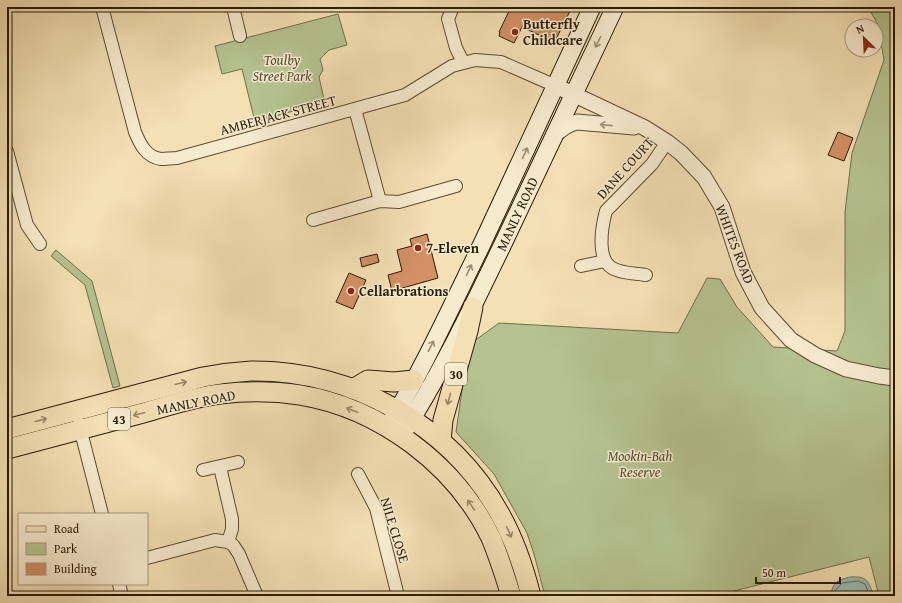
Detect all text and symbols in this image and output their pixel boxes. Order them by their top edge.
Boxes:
place label: Butterfly Childcare [523,14,583,50]
north arrow [844,18,884,58]
text: N [853,20,867,38]
marker: Butterfly Childcare [510,27,520,37]
one-way arrow [594,36,601,48]
park label: Toulby Street Park [252,50,312,86]
street label: AMBERJACK STREET [218,90,338,140]
one-way arrow [600,121,613,128]
street label: DANE COURT [592,133,658,203]
one-way arrow [522,147,529,159]
street label: MANLY ROAD [491,174,543,254]
street label: WHITES ROAD [711,201,759,287]
place label: 7-Eleven [426,238,480,258]
marker: 7-Eleven [413,243,423,253]
one-way arrow [466,265,473,277]
place label: Cellarbrations [359,281,449,301]
marker: Cellarbrations [346,286,356,296]
one-way arrow [428,340,436,352]
road number: 30 [445,363,467,385]
one-way arrow [174,379,187,386]
street label: MANLY ROAD [155,385,237,419]
one-way arrow [445,392,452,405]
one-way arrow [347,406,359,414]
road number: 43 [108,408,130,430]
one-way arrow [133,411,146,418]
one-way arrow [35,415,48,423]
park label: Mookin-Bah Reserve [608,446,672,482]
street label: NILE CLOSE [376,495,414,565]
one-way arrow [466,499,475,510]
legend [18,513,148,585]
text: Road [54,520,80,537]
one-way arrow [506,526,513,538]
text: Park [54,540,78,557]
scale bar [756,559,840,585]
text: Building [54,560,97,577]
text: 50 m [762,564,786,581]

